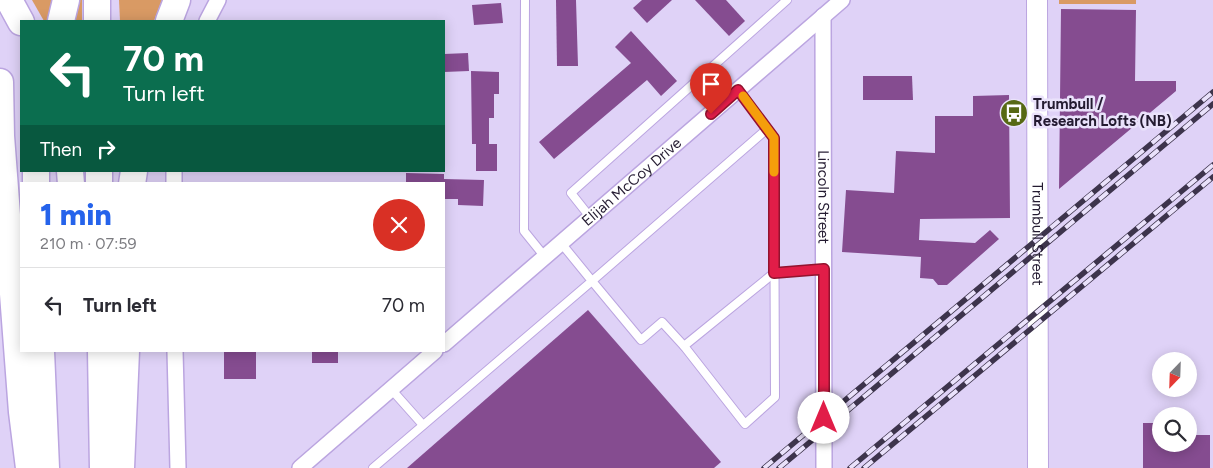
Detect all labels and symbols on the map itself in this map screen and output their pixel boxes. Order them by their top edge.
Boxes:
pin [690,63,732,114]
place label: Trumbull / Research Lofts (NB) [1033,95,1172,130]
bus stop icon: Trumbull / Research Lofts (NB) [999,98,1029,128]
street label: Elijah McCoy Drive [578,134,685,230]
street label: Lincoln Street [814,150,833,244]
street label: Trumbull Street [1028,182,1047,286]
north arrow [1152,352,1198,398]
position arrow [797,391,849,443]

